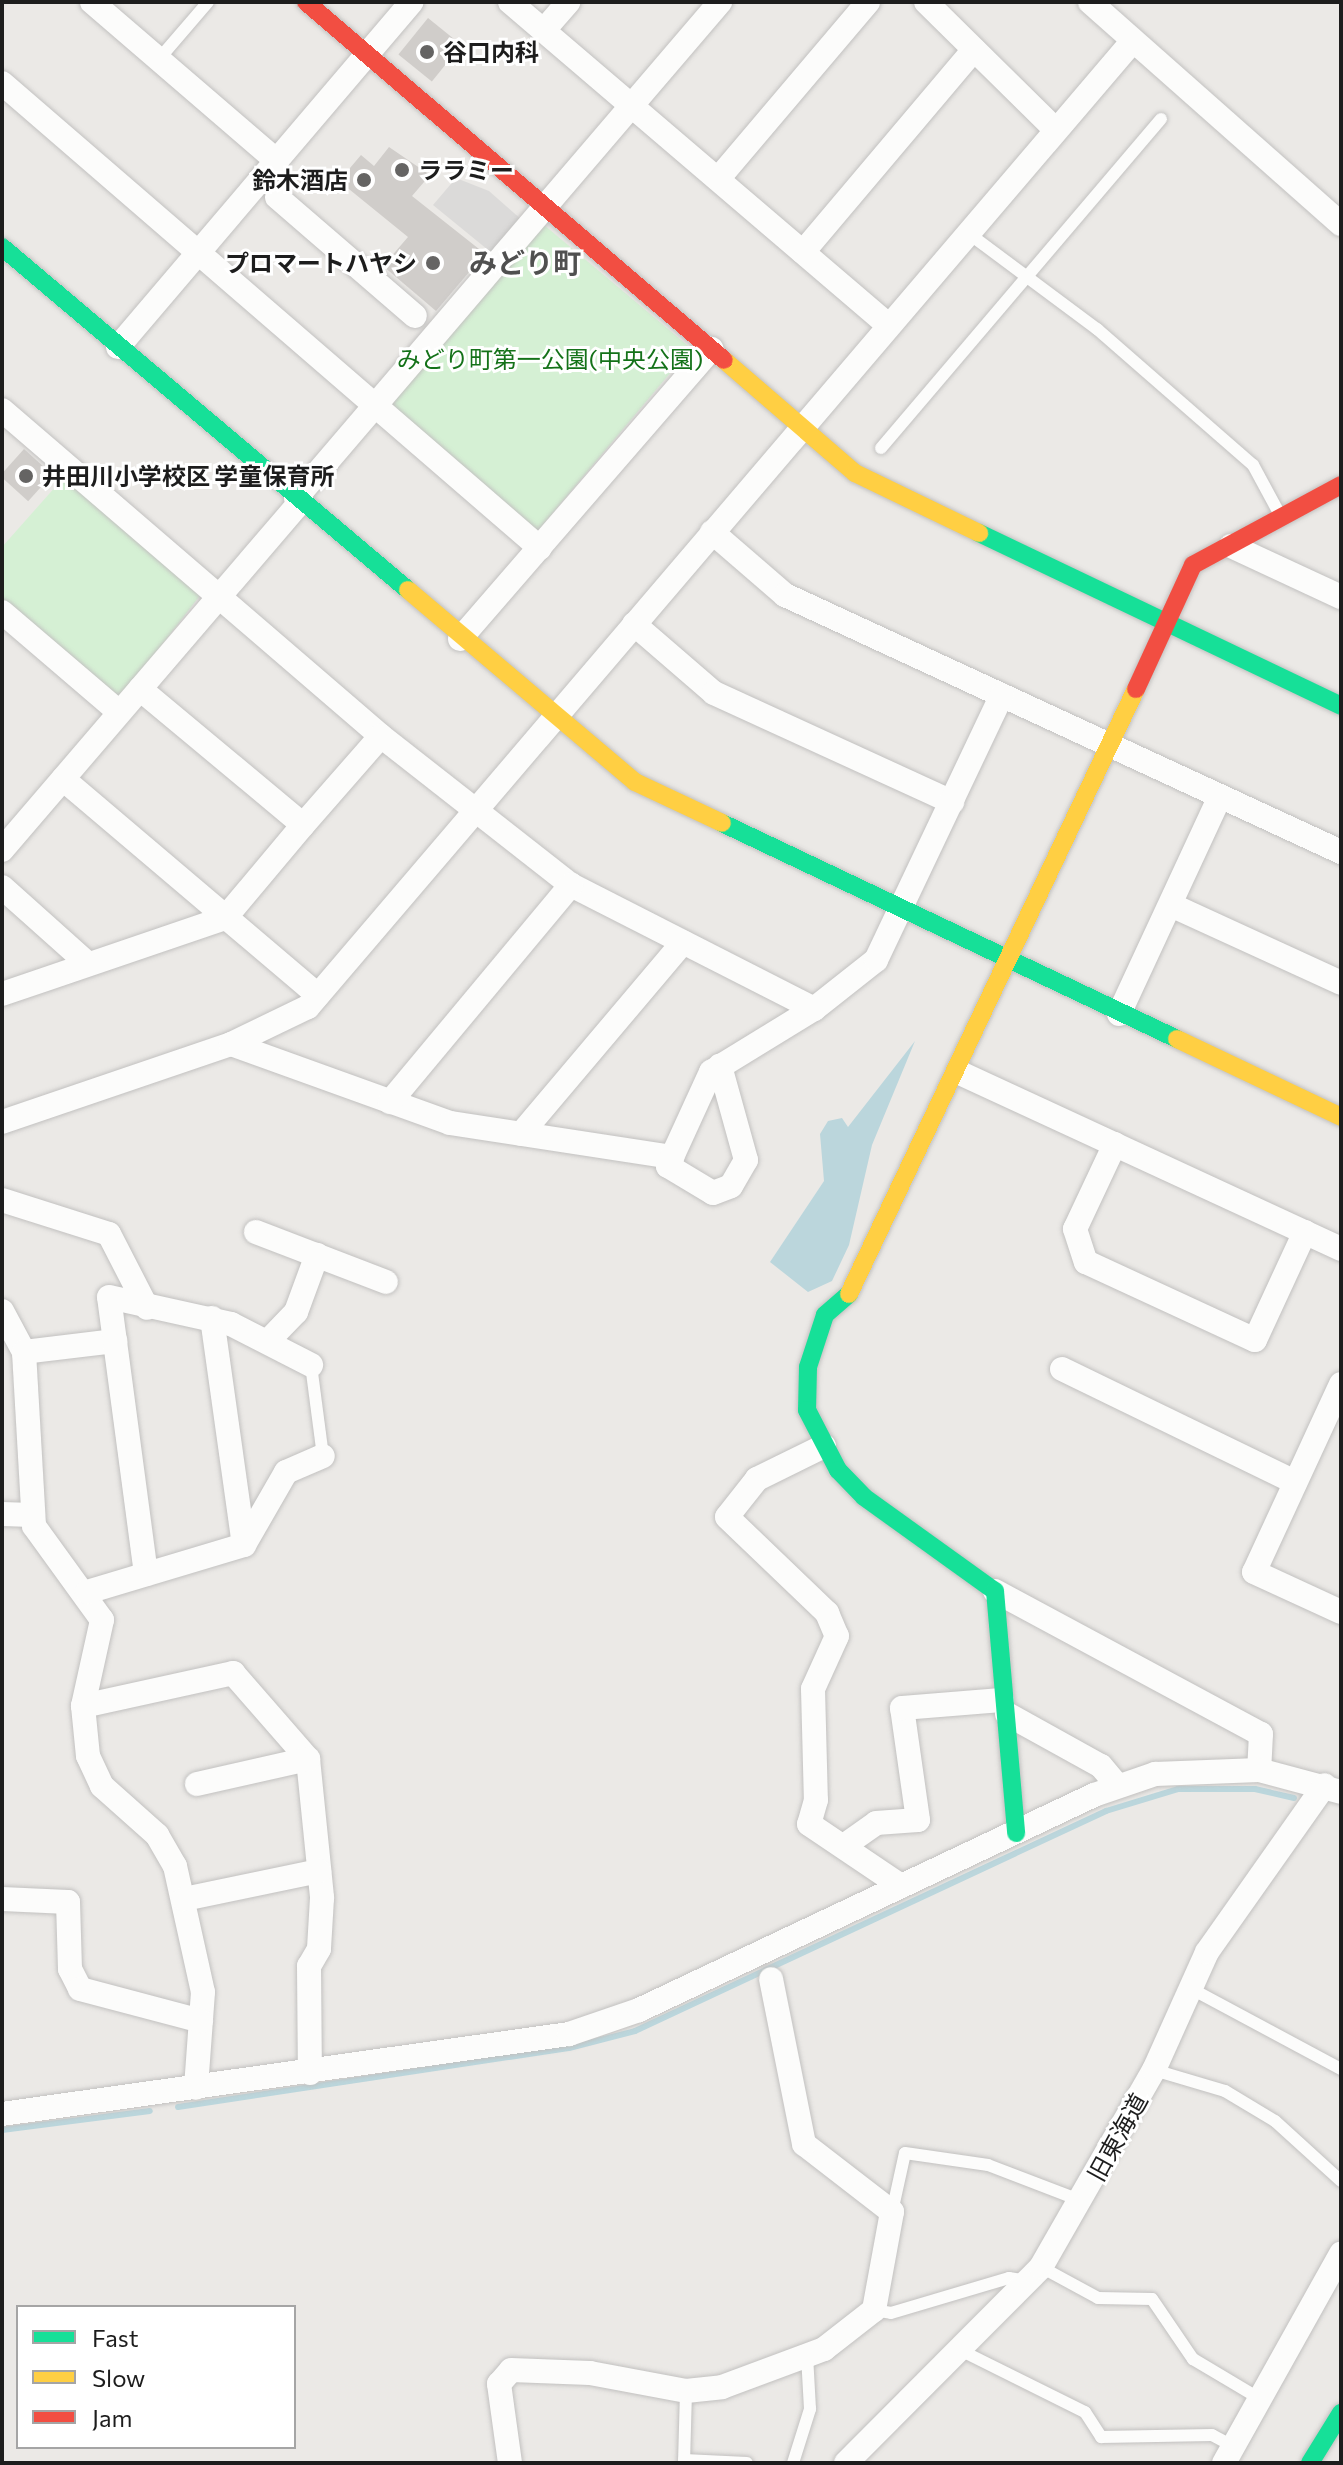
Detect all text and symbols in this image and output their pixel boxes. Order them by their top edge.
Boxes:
place label: 谷口内科 [443,38,539,66]
marker: 谷口内科 [418,43,436,61]
place label: ララミー [418,156,514,184]
marker: ララミー [393,161,411,179]
place label: 鈴木酒店 [252,166,348,194]
marker: 鈴木酒店 [355,171,373,189]
district label: みどり町 [469,245,581,279]
place label: プロマートハヤシ [225,249,417,277]
marker: プロマートハヤシ [424,254,442,272]
park label: みどり町第一公園(中央公園) [397,345,703,373]
place label: 井田川小学校区 学童保育所 [42,462,335,490]
marker: 井田川小学校区 学童保育所 [17,467,35,485]
street label: 旧東海道 [1081,2088,1153,2186]
legend [16,2305,296,2449]
text: Fast [92,2323,139,2352]
text: Slow [92,2363,145,2392]
text: Jam [92,2403,132,2432]

